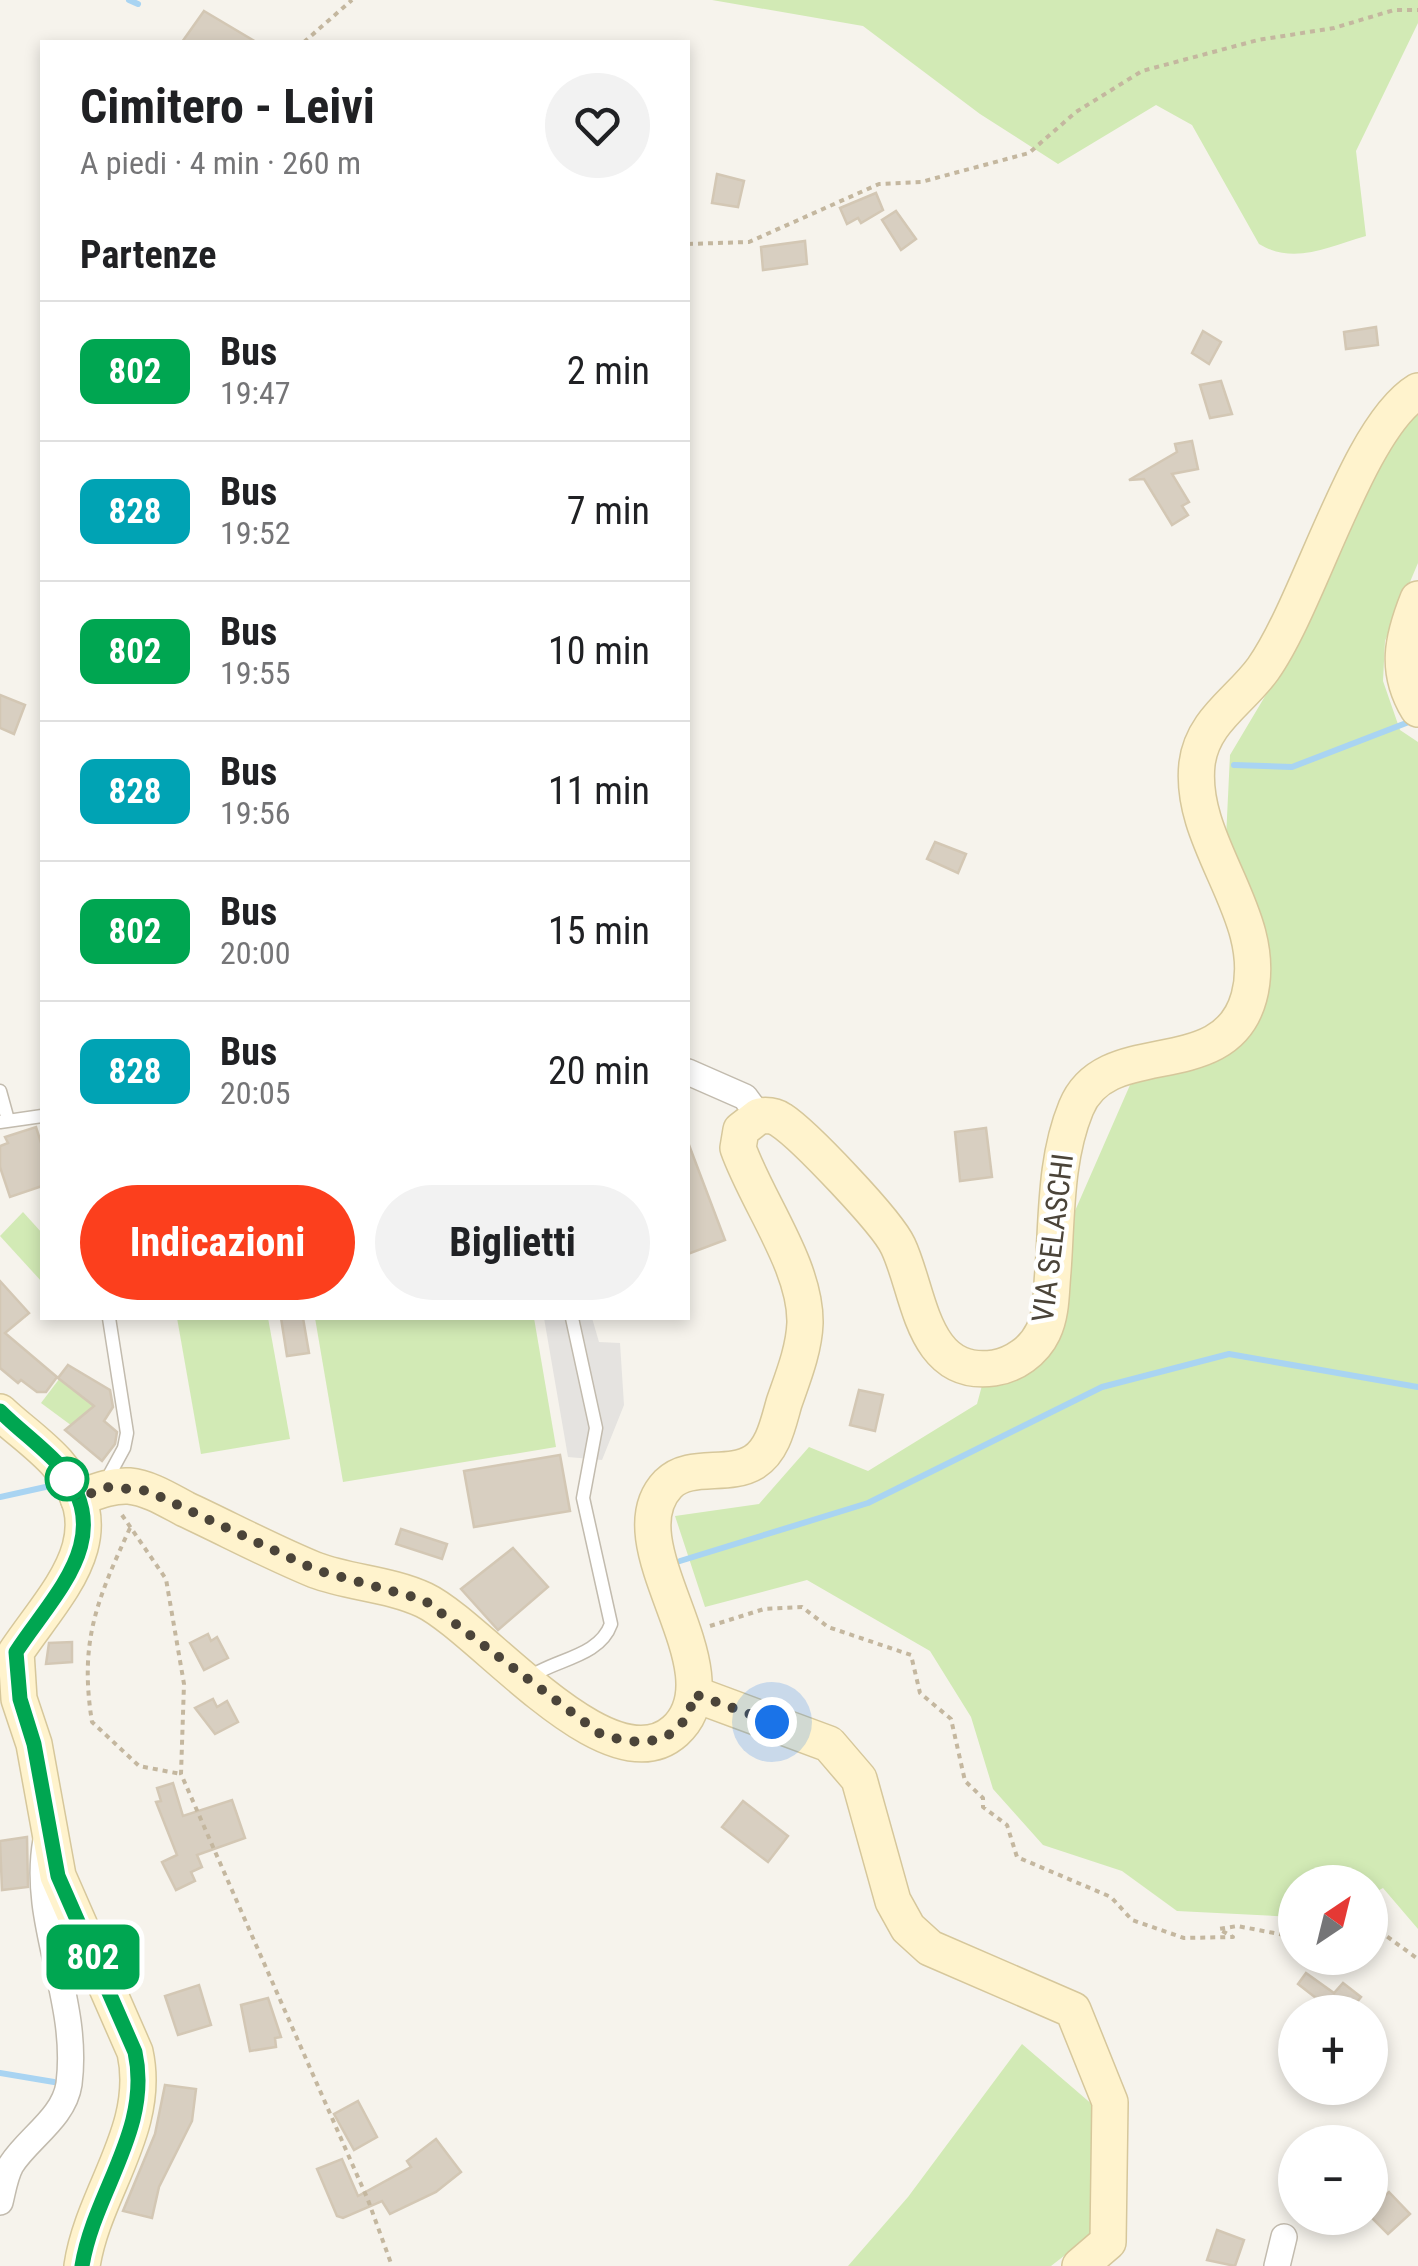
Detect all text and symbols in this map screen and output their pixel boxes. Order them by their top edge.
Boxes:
button: heart [545,73,650,178]
text: Cimitero - Leivi [80,78,375,135]
text: A piedi · 4 min · 260 m [80,144,361,182]
text: Partenze [80,233,216,277]
text: Bus [220,330,277,374]
text: 2 min [567,349,650,393]
text: 802 [108,351,162,392]
text: 19:47 [220,374,291,412]
text: Bus [220,470,277,514]
text: 7 min [567,489,650,533]
text: 828 [108,491,162,532]
text: 19:52 [220,514,291,552]
text: Bus [220,610,277,654]
text: 10 min [548,629,650,673]
text: 802 [108,631,162,672]
text: 19:55 [220,654,291,692]
text: Bus [220,750,277,794]
text: 11 min [548,769,650,813]
text: 828 [108,771,162,812]
text: 19:56 [220,794,291,832]
text: Bus [220,890,277,934]
text: 15 min [548,909,650,953]
text: 802 [108,911,162,952]
text: 20:00 [220,934,291,972]
text: Bus [220,1030,277,1074]
text: 20 min [548,1049,650,1093]
text: 828 [108,1051,162,1092]
text: 20:05 [220,1074,291,1112]
street label: VIA SELASCHI [1025,1152,1080,1324]
button: Indicazioni [80,1185,355,1300]
button: Biglietti [375,1185,650,1300]
unlabelled marker [46,1458,88,1500]
your location [747,1697,797,1747]
north arrow [1278,1865,1388,1975]
map controls [1278,1865,1388,2235]
line badge: 802 [36,1924,150,1990]
text: 802 [66,1937,120,1978]
button: + [1278,1995,1388,2105]
button: − [1278,2125,1388,2235]

